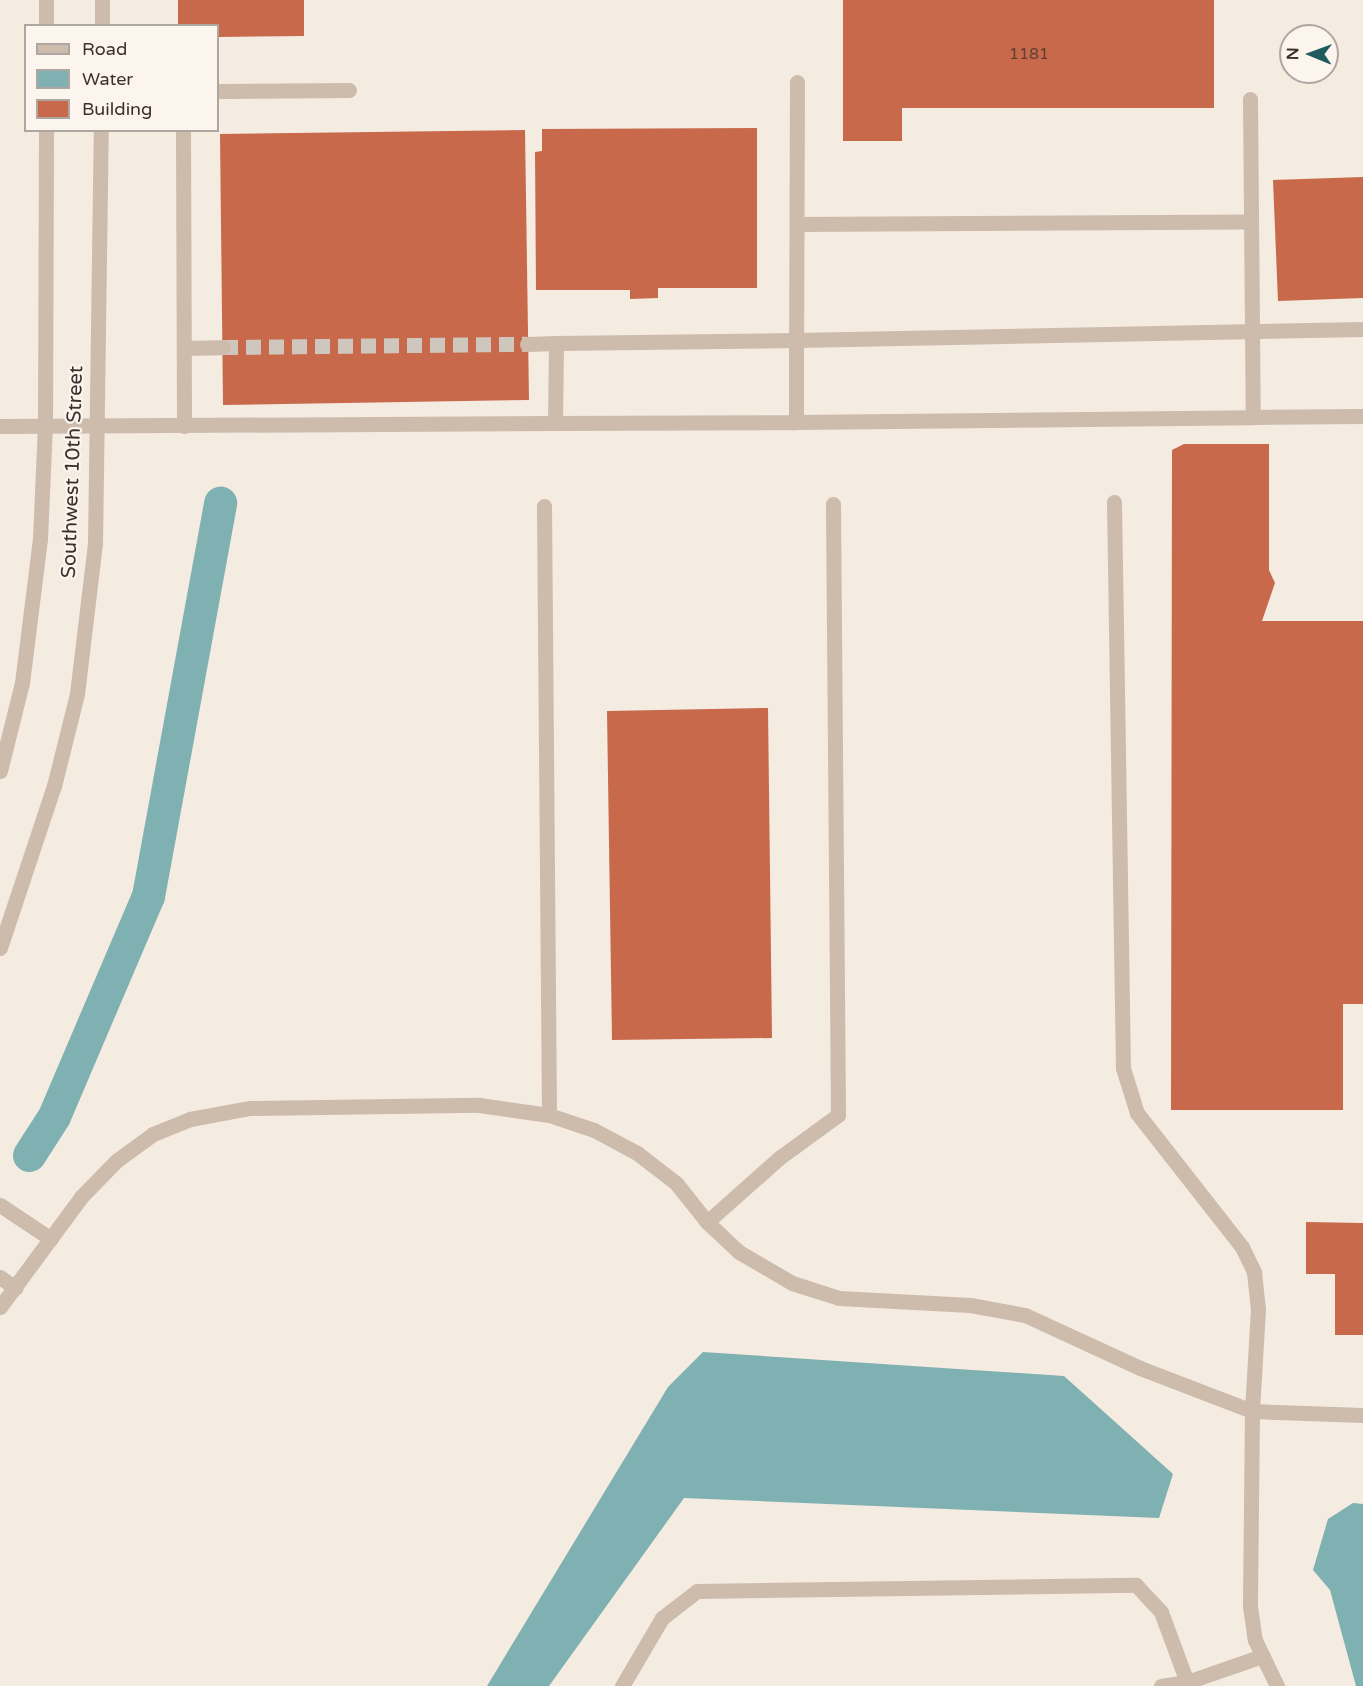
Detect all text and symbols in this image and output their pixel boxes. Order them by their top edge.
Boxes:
legend [24,24,219,132]
north arrow [1279,24,1339,84]
text: Road [82,38,127,60]
house number: 1181 [1009,44,1049,64]
text: N [1283,47,1303,60]
text: Water [82,68,133,90]
text: Building [82,98,152,120]
street label: Southwest 10th Street [57,365,89,579]

